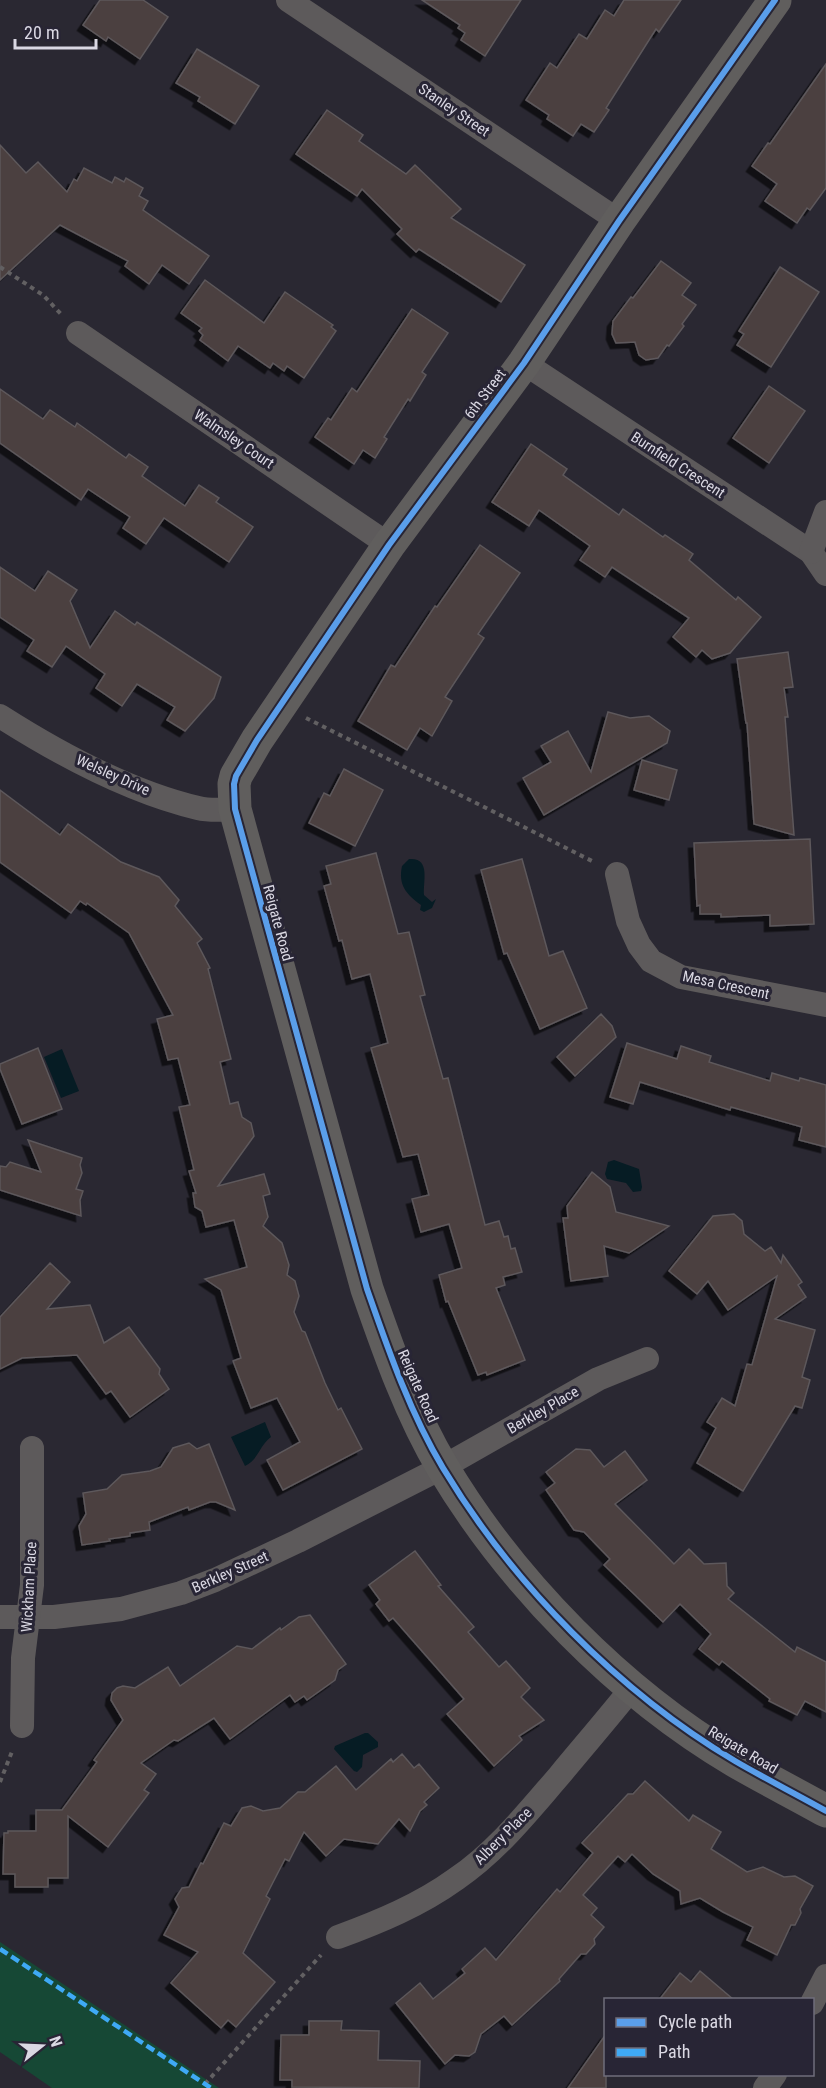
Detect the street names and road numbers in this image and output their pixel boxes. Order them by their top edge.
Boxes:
street label: Stanley Street [415,80,493,140]
street label: 6th Street [460,366,510,422]
street label: Walmsley Court [191,406,277,472]
street label: Burnfield Crescent [628,428,728,502]
street label: Welsley Drive [73,751,153,799]
street label: Reigate Road [259,883,297,963]
street label: Mesa Crescent [681,967,771,1003]
street label: Reigate Road [394,1347,442,1425]
street label: Berkley Place [504,1382,582,1438]
street label: Wickham Place [18,1541,40,1633]
street label: Berkley Street [189,1547,271,1597]
street label: Reigate Road [705,1722,781,1778]
street label: Albery Place [471,1804,535,1868]

